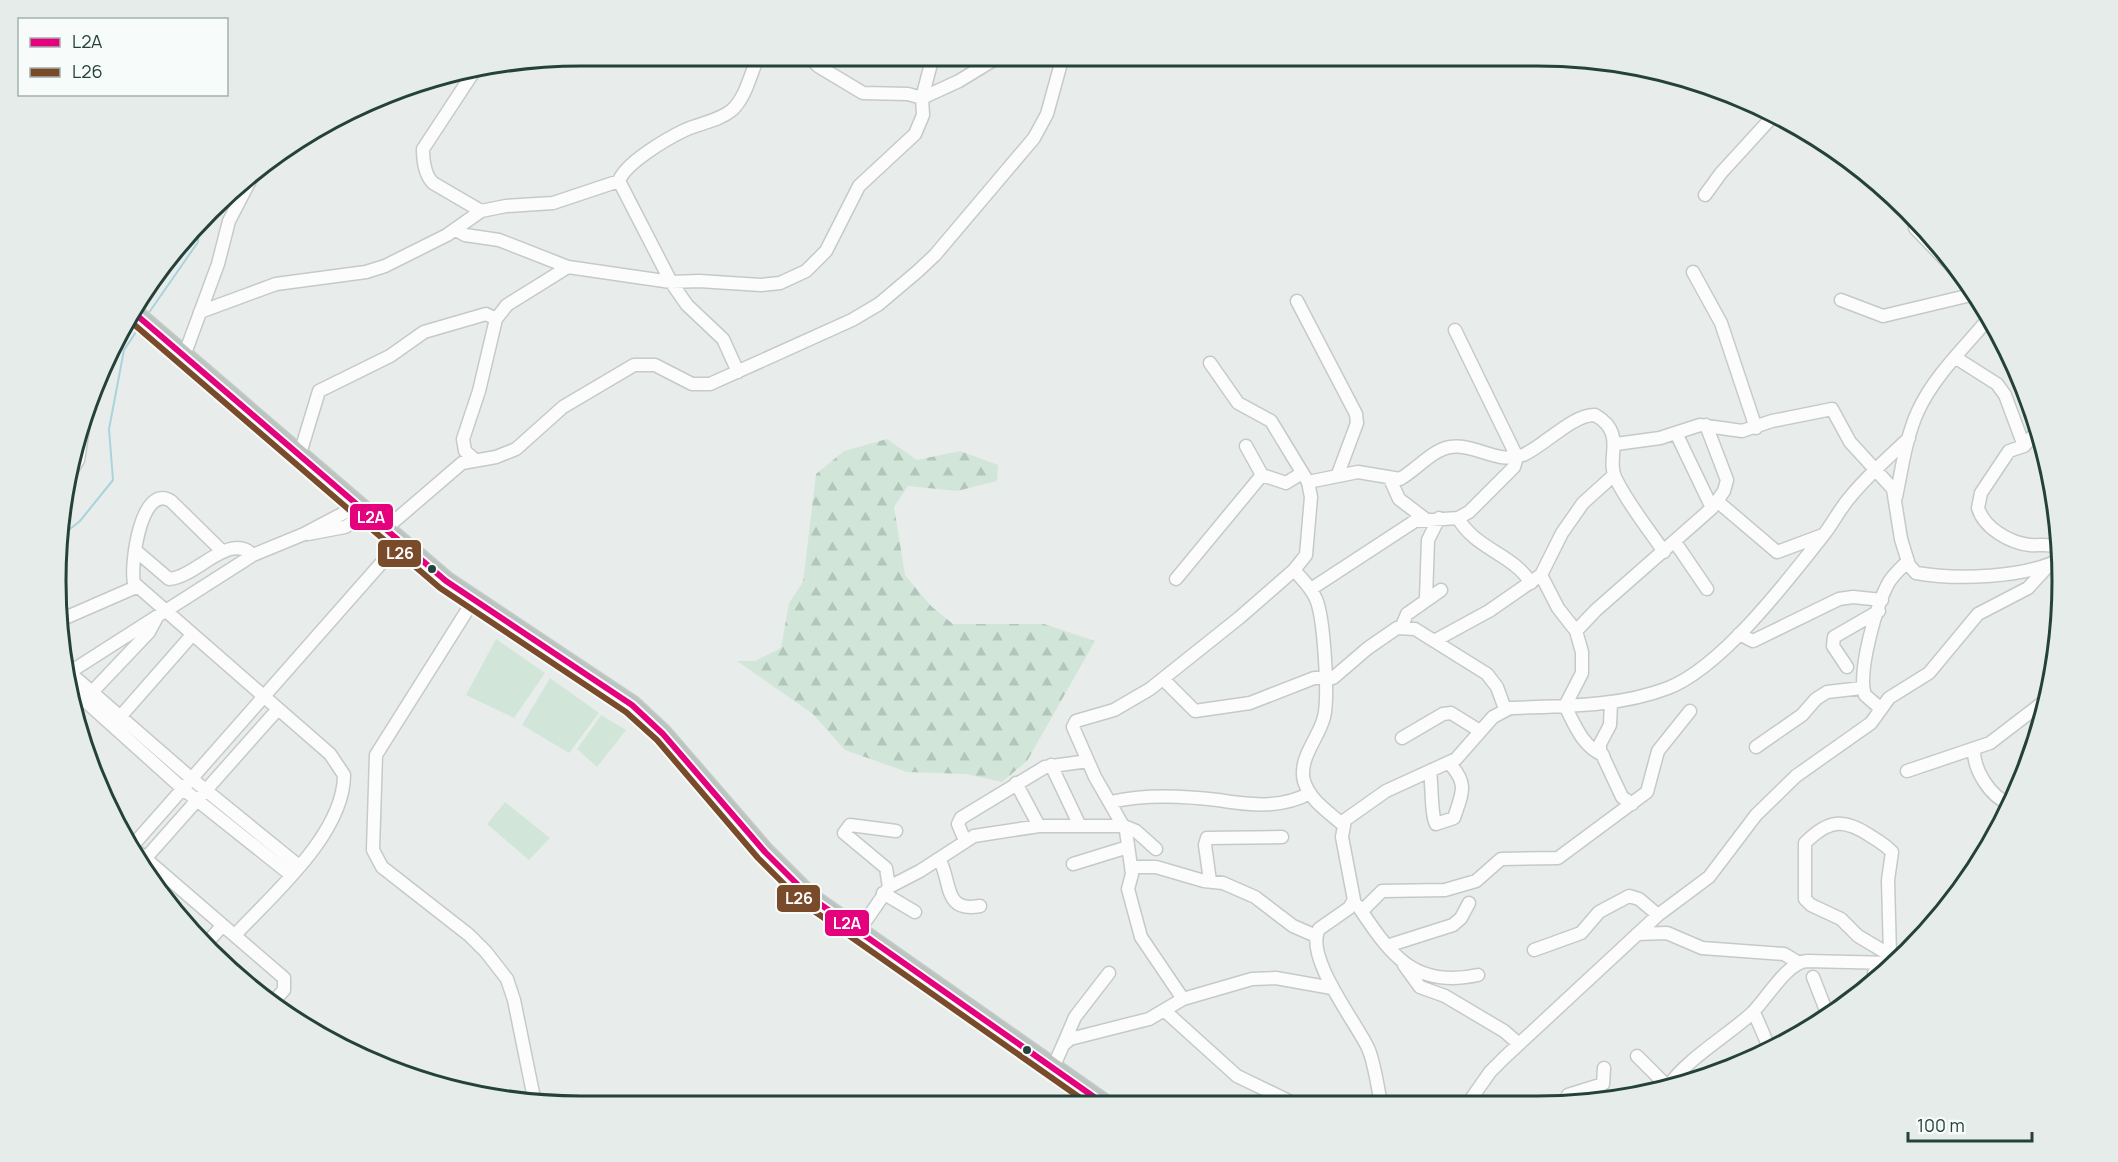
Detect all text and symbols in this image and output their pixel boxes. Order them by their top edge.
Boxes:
legend [18,18,228,96]
text: L2A [72,29,103,53]
text: L26 [72,59,103,83]
line badge: L2A [349,503,394,531]
text: L2A [357,506,386,528]
line badge: L26 [377,539,422,568]
text: L26 [386,542,414,564]
unlabelled marker [426,563,438,575]
line badge: L26 [776,884,821,913]
text: L26 [785,887,813,909]
line badge: L2A [824,909,870,937]
text: L2A [833,912,862,934]
unlabelled marker [1021,1044,1033,1056]
scale bar [1908,1105,2032,1143]
text: 100 m [1917,1113,1965,1137]

